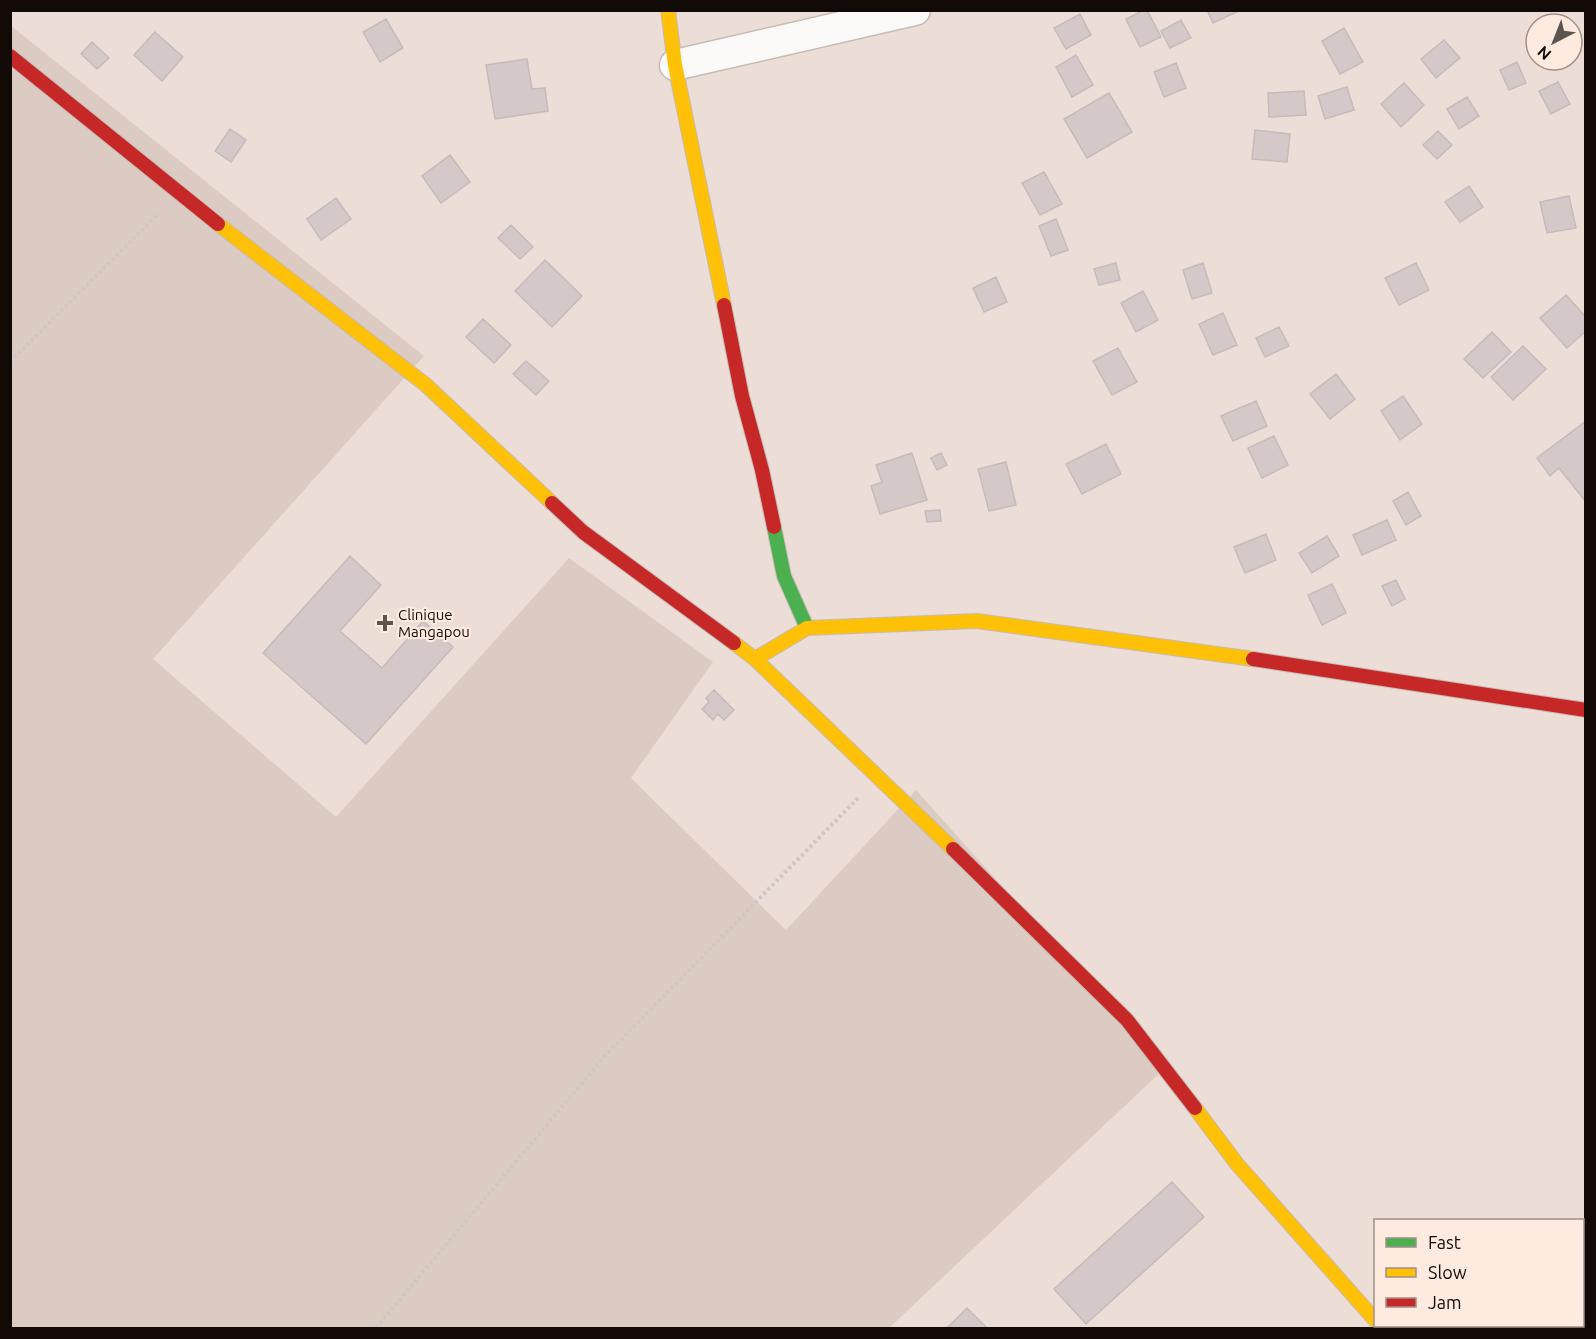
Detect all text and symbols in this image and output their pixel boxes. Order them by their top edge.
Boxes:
north arrow [1524,12,1584,72]
text: N [1534,42,1554,64]
place label: Clinique Mangapou [398,606,470,640]
marker: Clinique Mangapou [376,614,394,632]
legend [1374,1219,1584,1327]
text: Fast [1428,1232,1461,1252]
text: Slow [1428,1262,1467,1282]
text: Jam [1428,1292,1462,1312]

